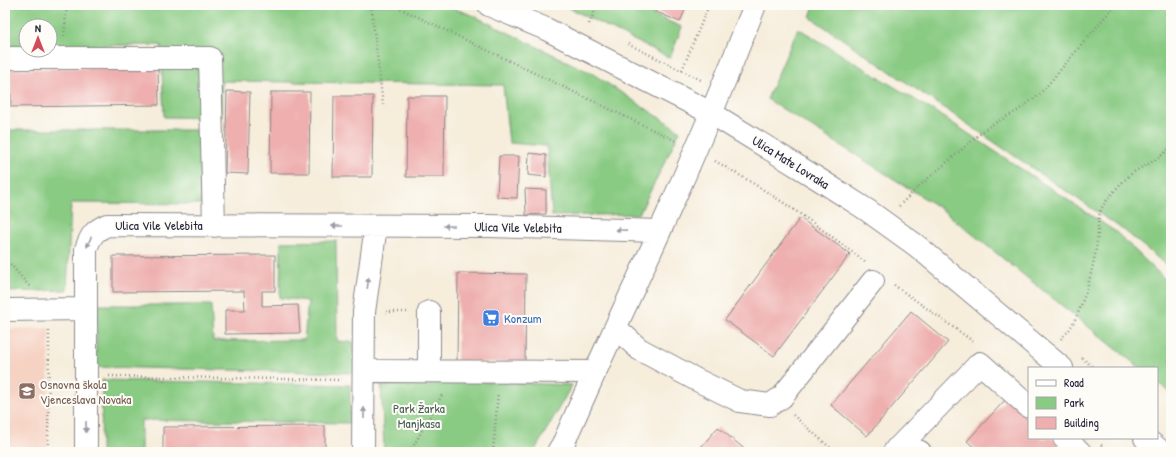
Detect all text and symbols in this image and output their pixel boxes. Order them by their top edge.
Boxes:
north arrow [18,18,58,58]
text: N [35,21,41,35]
street label: Ulica Mate Lovraka [749,131,833,193]
street label: Ulica Vile Velebita [115,216,203,234]
street label: Ulica Vile Velebita [474,217,562,237]
one-way arrow [330,223,343,229]
one-way arrow [442,223,455,229]
one-way arrow [614,227,627,233]
one-way arrow [86,236,93,248]
one-way arrow [365,277,371,289]
supermarket icon: Konzum [481,308,501,328]
place label: Konzum [504,309,542,327]
legend [1028,367,1158,439]
text: Road [1064,374,1084,391]
place label: Osnovna škola Vjenceslava Novaka [40,375,131,408]
school or university icon: Osnovna škola Vjenceslava Novaka [17,381,37,401]
text: Park [1064,394,1084,411]
park label: Park Žarka Manjkasa [393,399,445,432]
one-way arrow [361,406,367,419]
text: Building [1064,414,1099,431]
one-way arrow [83,421,89,434]

